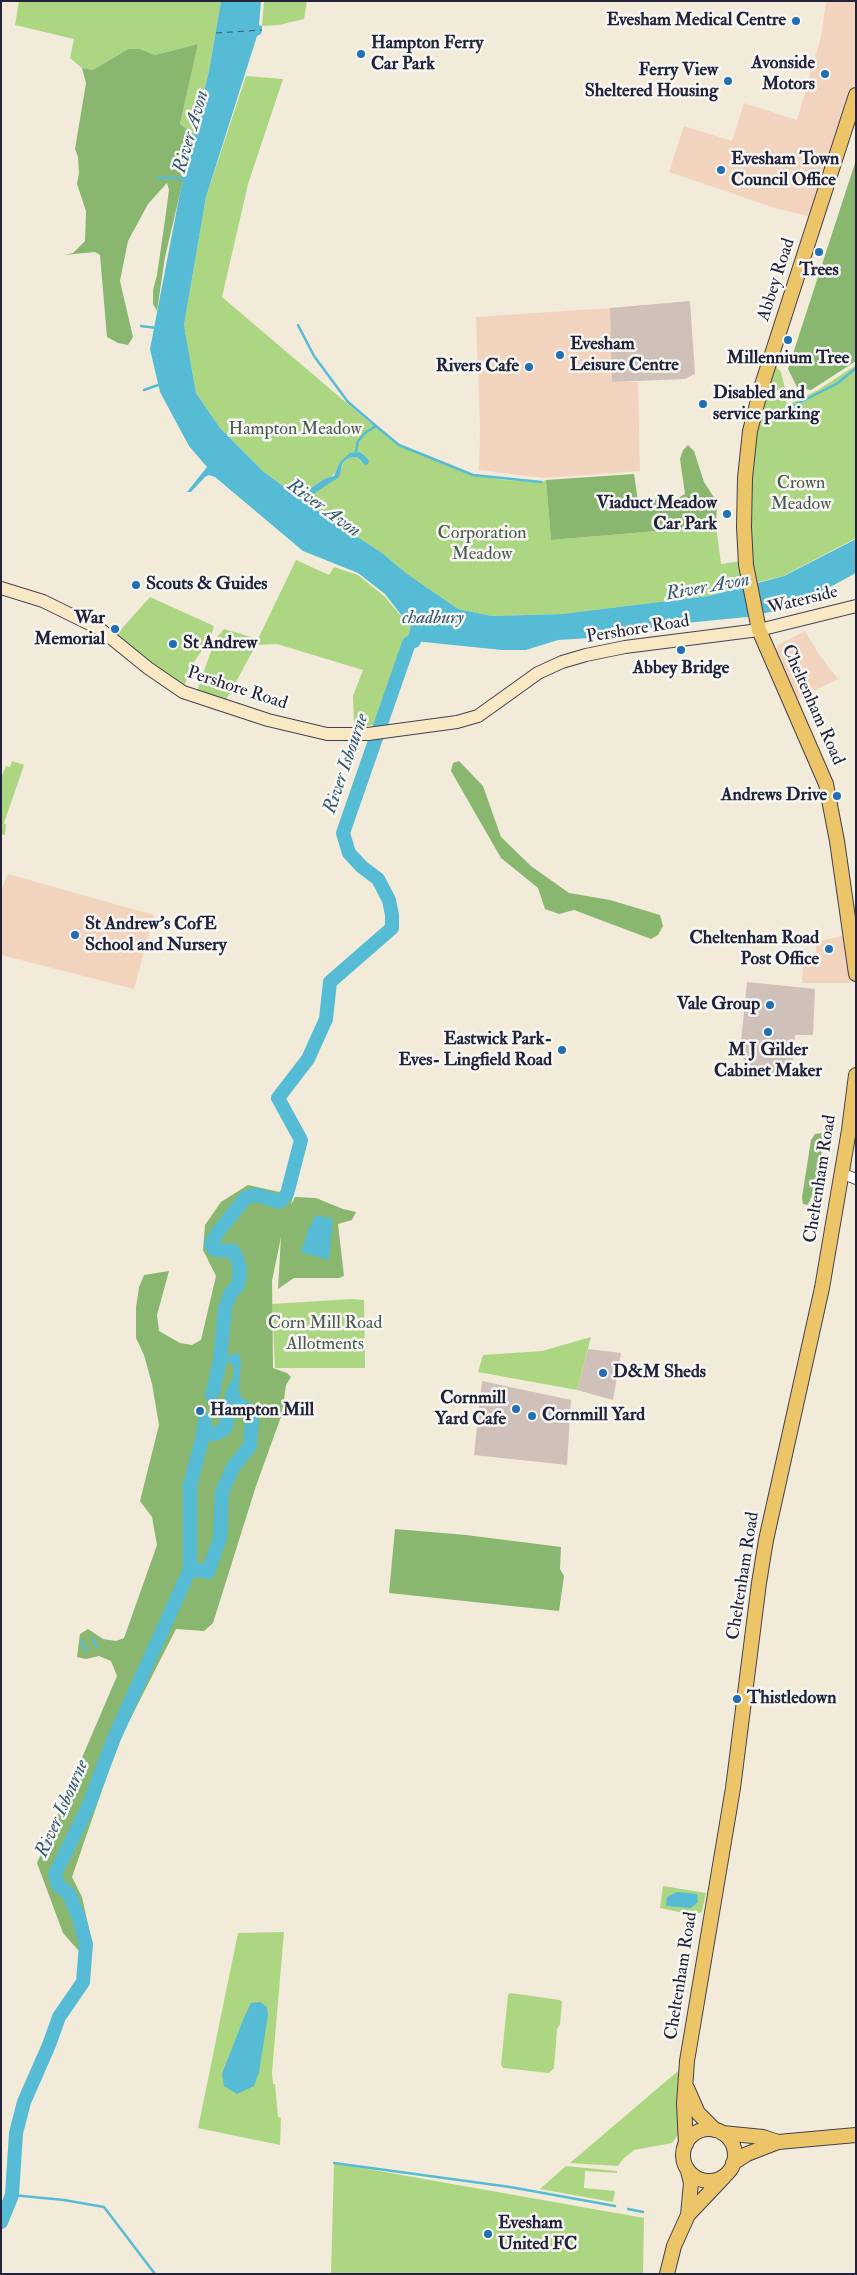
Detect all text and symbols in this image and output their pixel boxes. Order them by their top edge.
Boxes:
place label: Evesham Medical Centre [606,10,786,32]
marker: Evesham Medical Centre [790,15,802,27]
place label: Hampton Ferry Car Park [371,33,483,76]
marker: Hampton Ferry Car Park [355,48,367,60]
place label: Avonside Motors [751,53,815,96]
place label: Ferry View Sheltered Housing [585,60,718,102]
marker: Avonside Motors [819,68,831,80]
marker: Ferry View Sheltered Housing [722,75,734,87]
water label: River Avon [169,88,215,176]
place label: Evesham Town Council Office [731,149,839,192]
marker: Evesham Town Council Office [715,164,727,176]
street label: Abbey Road [753,236,801,324]
marker: Trees [813,246,825,258]
place label: Trees [799,260,839,282]
place label: Evesham Leisure Centre [570,334,679,376]
marker: Millennium Tree [782,334,794,346]
place label: Millennium Tree [727,348,849,370]
marker: Evesham Leisure Centre [554,349,566,361]
place label: Rivers Cafe [436,356,519,378]
marker: Rivers Cafe [523,361,535,373]
place label: Disabled and service parking [713,383,819,426]
marker: Disabled and service parking [697,398,709,410]
park label: Hampton Meadow [228,419,362,441]
park label: Crown Meadow [771,473,831,516]
water label: River Avon [282,475,364,543]
place label: Viaduct Meadow Car Park [597,493,717,536]
marker: Viaduct Meadow Car Park [721,508,733,520]
park label: Corporation Meadow [438,523,526,566]
water label: River Avon [664,569,752,607]
place label: Scouts & Guides [146,574,267,596]
marker: Scouts & Guides [130,579,142,591]
street label: Waterside [766,582,840,620]
place label: War Memorial [34,608,105,650]
water label: chadbury [402,608,464,630]
street label: Pershore Road [585,611,691,649]
marker: War Memorial [109,623,121,635]
place label: St Andrew [183,633,257,655]
marker: St Andrew [167,638,179,650]
street label: Cheltenham Road [776,641,848,769]
marker: Abbey Bridge [675,644,687,656]
place label: Abbey Bridge [633,658,729,680]
street label: Pershore Road [184,663,290,715]
water label: River Isbourne [319,711,375,817]
place label: Andrews Drive [721,785,827,807]
marker: Andrews Drive [831,790,843,802]
place label: St Andrew's CofE School and Nursery [85,914,227,956]
place label: Cheltenham Road Post Office [690,928,819,971]
marker: St Andrew's CofE School and Nursery [69,929,81,941]
marker: Cheltenham Road Post Office [823,943,835,955]
place label: Vale Group [677,994,760,1016]
marker: Vale Group [764,999,776,1011]
marker: M J Gilder Cabinet Maker [762,1026,774,1038]
place label: Eastwick Park- Eves- Lingfield Road [399,1029,552,1072]
place label: M J Gilder Cabinet Maker [714,1040,822,1082]
marker: Eastwick Park- Eves- Lingfield Road [556,1044,568,1056]
street label: Cheltenham Road [800,1113,842,1245]
park label: Corn Mill Road Allotments [268,1313,382,1356]
place label: D&M Sheds [613,1362,706,1384]
marker: D&M Sheds [597,1367,609,1379]
place label: Cornmill Yard Cafe [435,1388,506,1430]
place label: Hampton Mill [210,1400,314,1422]
marker: Cornmill Yard Cafe [510,1403,522,1415]
marker: Hampton Mill [194,1405,206,1417]
place label: Cornmill Yard [542,1405,645,1427]
marker: Cornmill Yard [526,1410,538,1422]
street label: Cheltenham Road [723,1510,765,1642]
place label: Thistledown [747,1688,836,1710]
marker: Thistledown [731,1693,743,1705]
water label: River Isbourne [31,1757,95,1861]
street label: Cheltenham Road [661,1910,703,2042]
place label: Evesham United FC [498,2213,577,2256]
marker: Evesham United FC [482,2228,494,2240]

